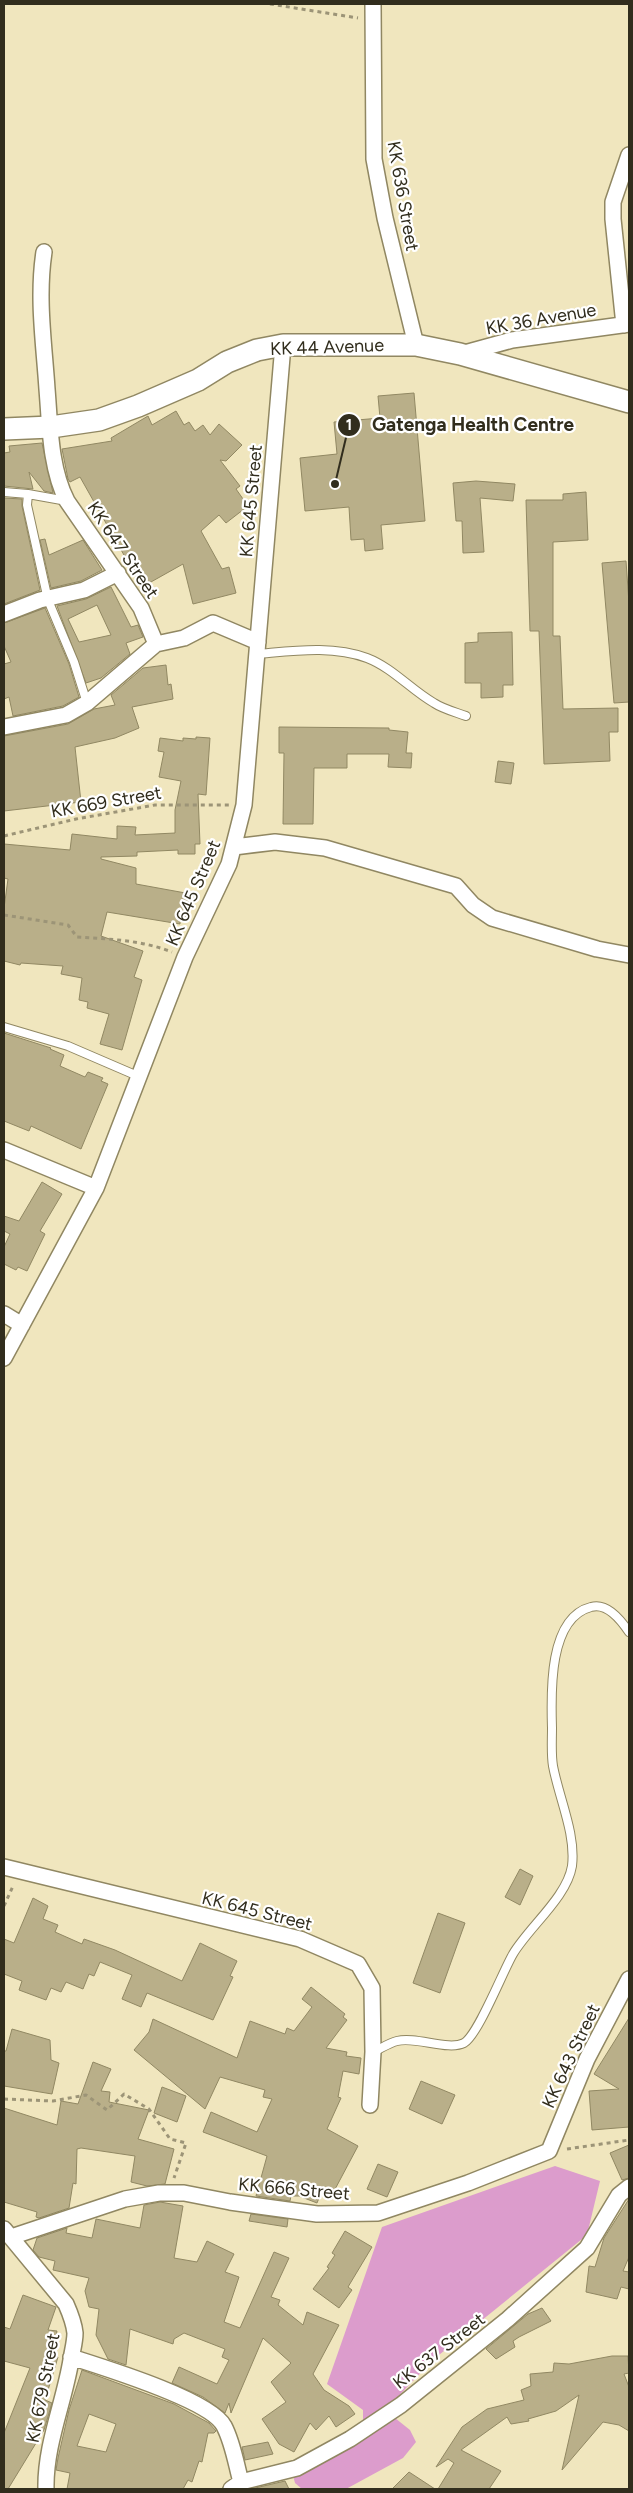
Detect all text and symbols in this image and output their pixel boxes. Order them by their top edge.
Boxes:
street label: KK 636 Street [382,139,424,253]
street label: KK 36 Avenue [484,298,598,340]
street label: KK 44 Avenue [270,334,385,360]
callout: Gatenga Health Centre [336,408,584,442]
text: Gatenga Health Centre [372,413,575,436]
text: 1 [346,416,352,434]
street label: KK 645 Street [235,444,267,558]
street label: KK 647 Street [82,497,164,603]
street label: KK 669 Street [49,781,163,823]
street label: KK 645 Street [161,837,225,949]
street label: KK 645 Street [200,1887,315,1935]
street label: KK 643 Street [537,2000,605,2112]
street label: KK 666 Street [237,2173,351,2205]
street label: KK 637 Street [389,2308,490,2394]
street label: KK 679 Street [22,2331,64,2445]

